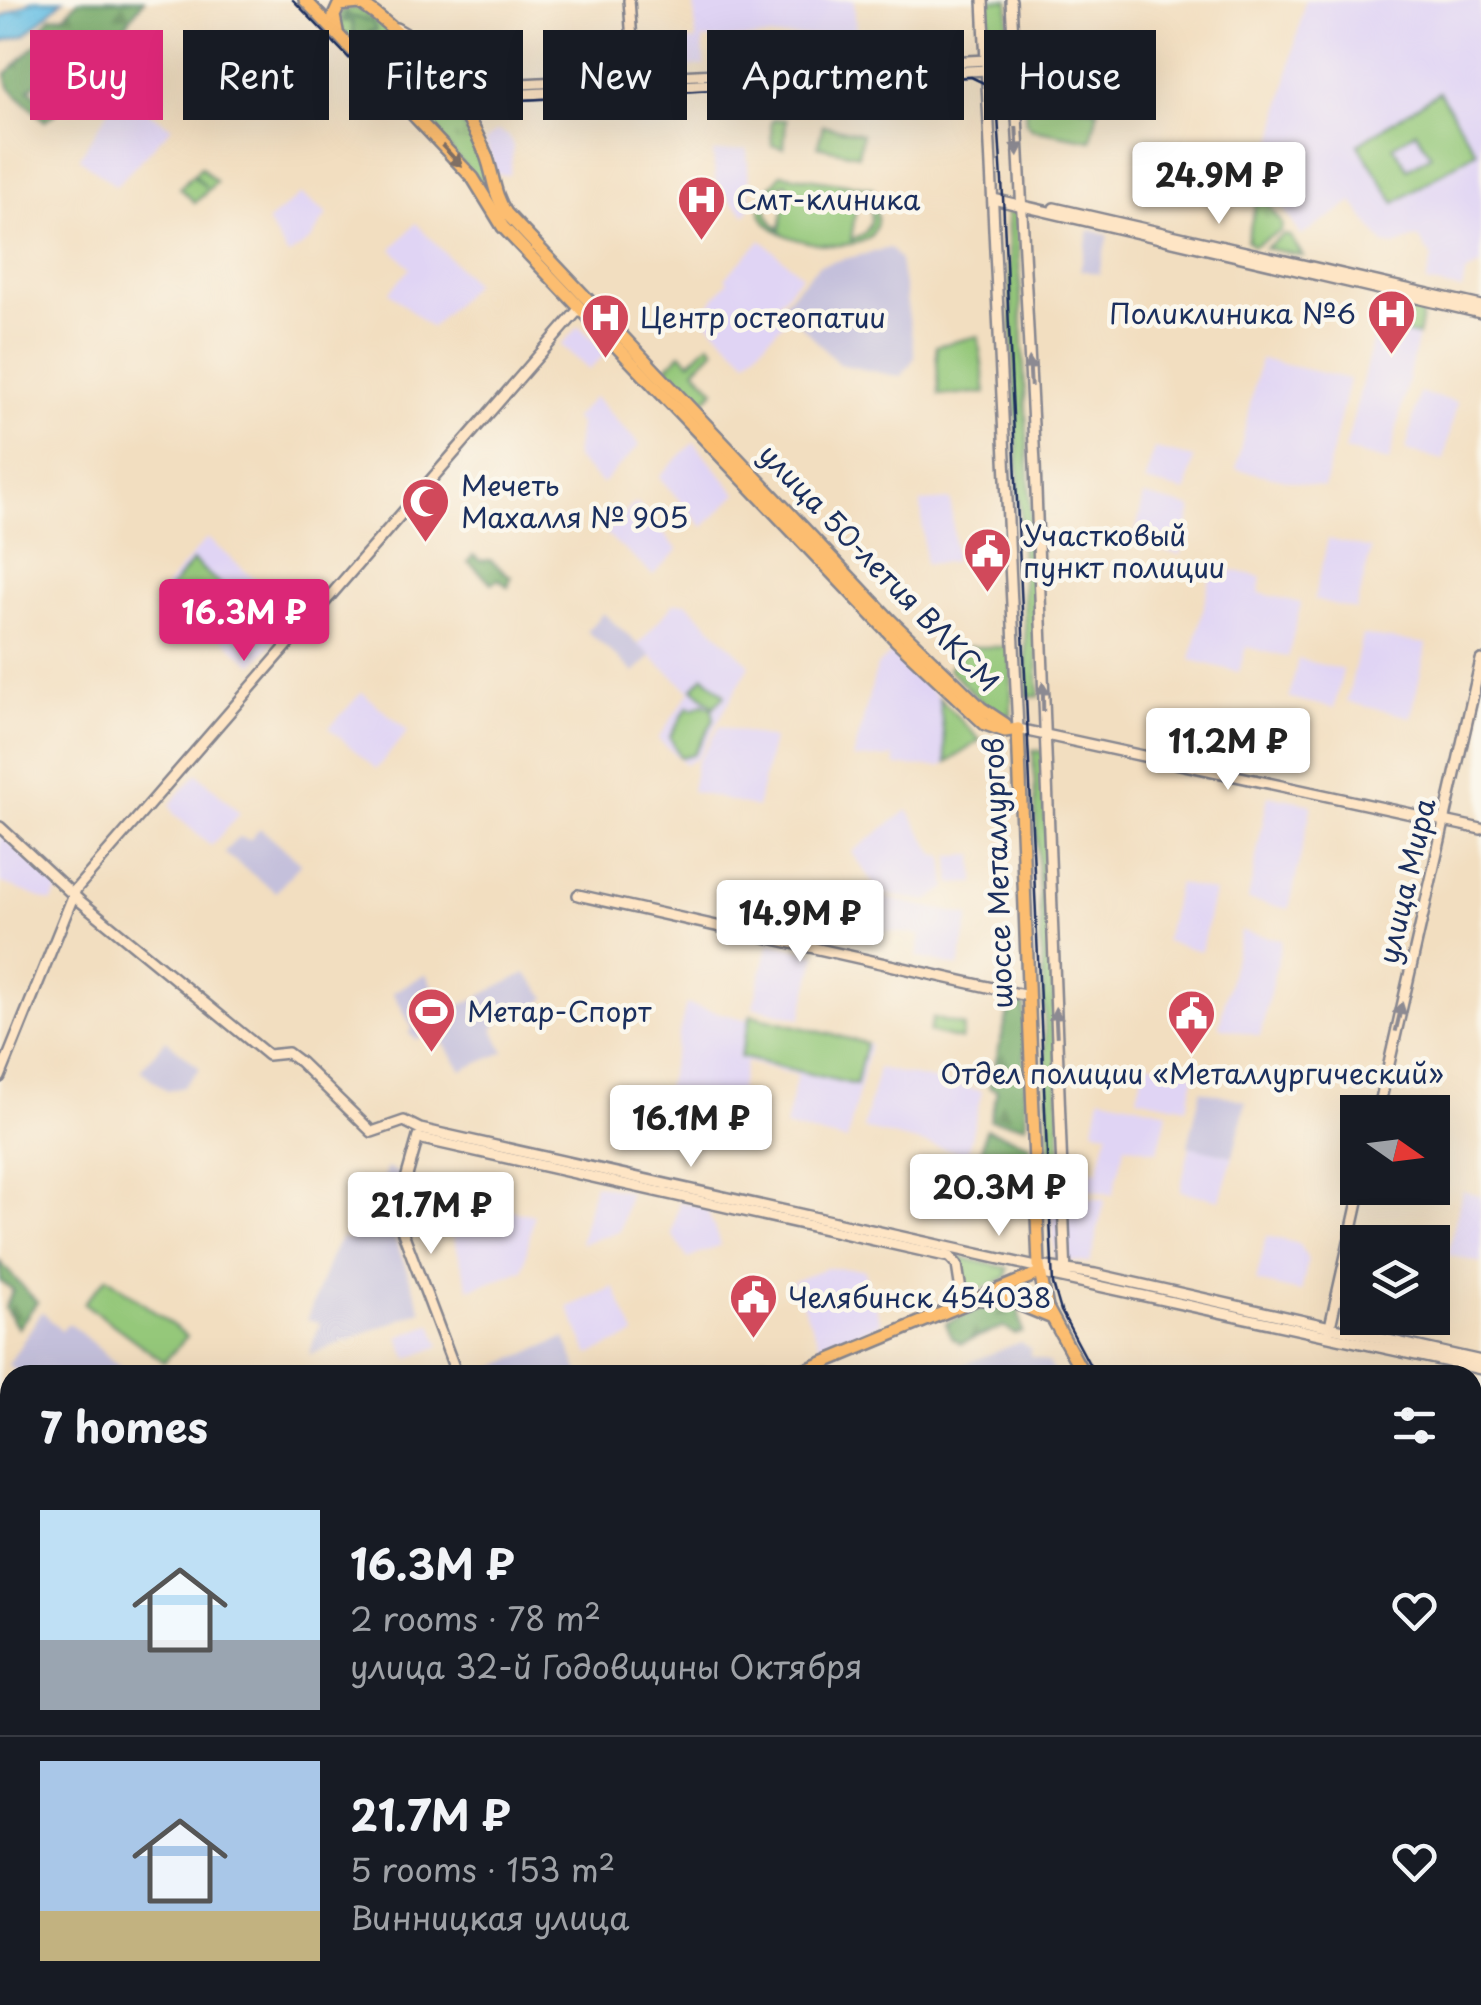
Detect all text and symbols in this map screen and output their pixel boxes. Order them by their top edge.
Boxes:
chip: Buy [30,30,163,120]
chip: Rent [183,30,329,120]
chip: Filters [349,30,523,120]
chip: New [543,30,687,120]
chip: Apartment [707,30,964,120]
chip: House [984,30,1156,120]
one-way arrow [1009,125,1025,157]
pin: 24.9M ₽ [1127,142,1311,227]
one-way arrow [440,144,463,168]
text: 24.9M ₽ [1154,150,1284,198]
hospital icon: Смт-клиника [675,174,727,242]
place label: Смт-клиника [736,177,921,220]
hospital icon: Поликлиника №6 [1365,288,1417,356]
place label: Поликлиника №6 [1109,291,1356,334]
hospital icon: Центр остеопатии [579,292,631,360]
place label: Центр остеопатии [640,295,886,338]
one-way arrow [1022,356,1038,388]
street label: улица 50-летия ВЛКСМ [750,433,1010,701]
place label: Мечеть Махалля № 905 [461,463,688,538]
mosque icon: Мечеть Махалля № 905 [400,476,452,544]
place label: Участковый пункт полиции [1023,513,1225,588]
public building icon: Участковый пункт полиции [962,526,1014,594]
pin: 16.3M ₽ [152,579,336,664]
text: 16.3M ₽ [181,587,307,635]
one-way arrow [1034,681,1050,713]
pin: 11.2M ₽ [1136,708,1320,793]
text: 11.2M ₽ [1168,716,1288,764]
street label: шоссе Металлургов [970,737,1023,1009]
street label: улица Мира [1366,793,1446,968]
pin: 14.9M ₽ [708,880,892,965]
text: 14.9M ₽ [739,888,861,936]
sports icon: Метар-Спорт [406,986,458,1054]
public building icon: Отдел полиции «Металлургический» [1166,988,1218,1056]
place label: Метар-Спорт [467,989,652,1032]
one-way arrow [1392,1001,1407,1032]
one-way arrow [1048,1005,1064,1037]
place label: Отдел полиции «Металлургический» [940,1051,1444,1094]
pin: 16.1M ₽ [599,1085,783,1170]
text: 16.1M ₽ [632,1093,750,1141]
north arrow [1340,1095,1450,1205]
map controls [1340,1095,1450,1335]
pin: 20.3M ₽ [907,1154,1091,1239]
text: 20.3M ₽ [932,1162,1066,1210]
pin: 21.7M ₽ [339,1172,523,1257]
text: 21.7M ₽ [370,1180,492,1228]
button: layers [1340,1225,1450,1335]
public building icon: Челябинск 454038 [727,1272,779,1340]
place label: Челябинск 454038 [788,1275,1052,1318]
text: 7 homes [40,1394,208,1457]
icon: filters [1387,1398,1442,1453]
text: 16.3M ₽ [350,1531,515,1594]
icon: home [120,1550,240,1670]
icon: heart [1387,1583,1442,1638]
text: 2 rooms · 78 m² [350,1594,601,1642]
text: улица 32-й Годовщины Октября [350,1642,862,1690]
text: 21.7M ₽ [350,1782,511,1845]
icon: home [120,1801,240,1921]
icon: heart [1387,1834,1442,1889]
text: 5 rooms · 153 m² [350,1845,615,1893]
text: Винницкая улица [350,1893,629,1941]

